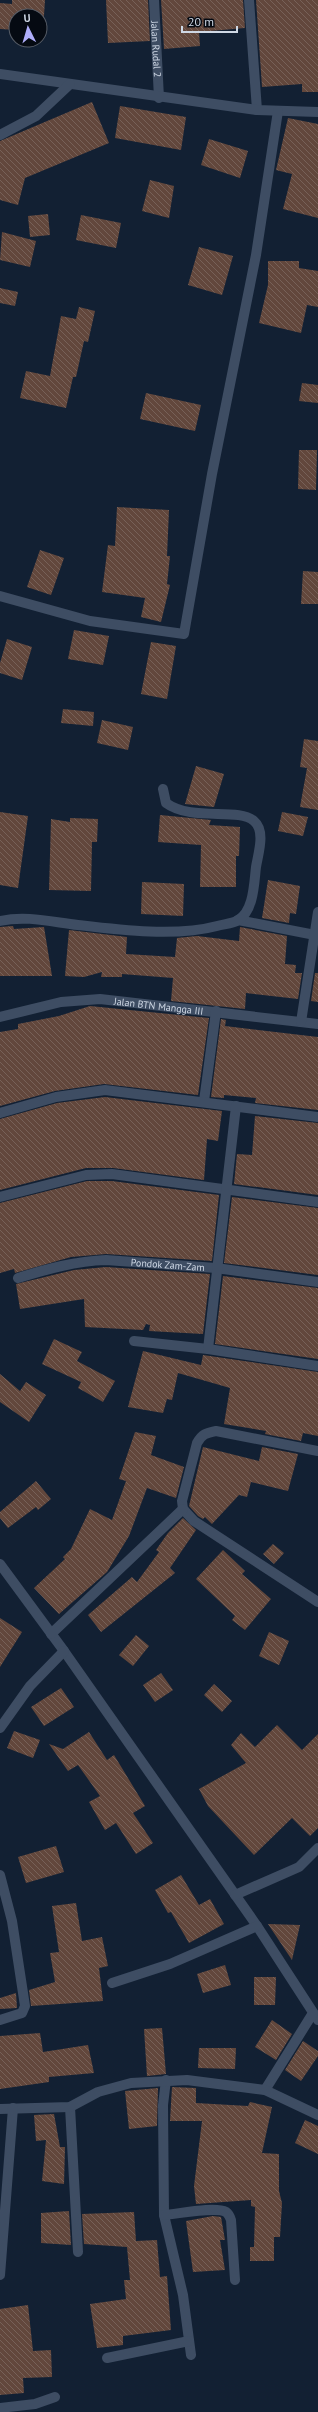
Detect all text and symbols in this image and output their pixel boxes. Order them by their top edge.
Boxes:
north arrow [8,8,48,48]
scale bar [182,8,237,34]
text: U [23,11,31,25]
text: 20 m [188,14,214,29]
street label: Jalan Rudal 2 [149,19,164,78]
street label: Jalan BTN Mangga III [112,994,204,1017]
street label: Pondok Zam-Zam [130,1255,205,1274]

